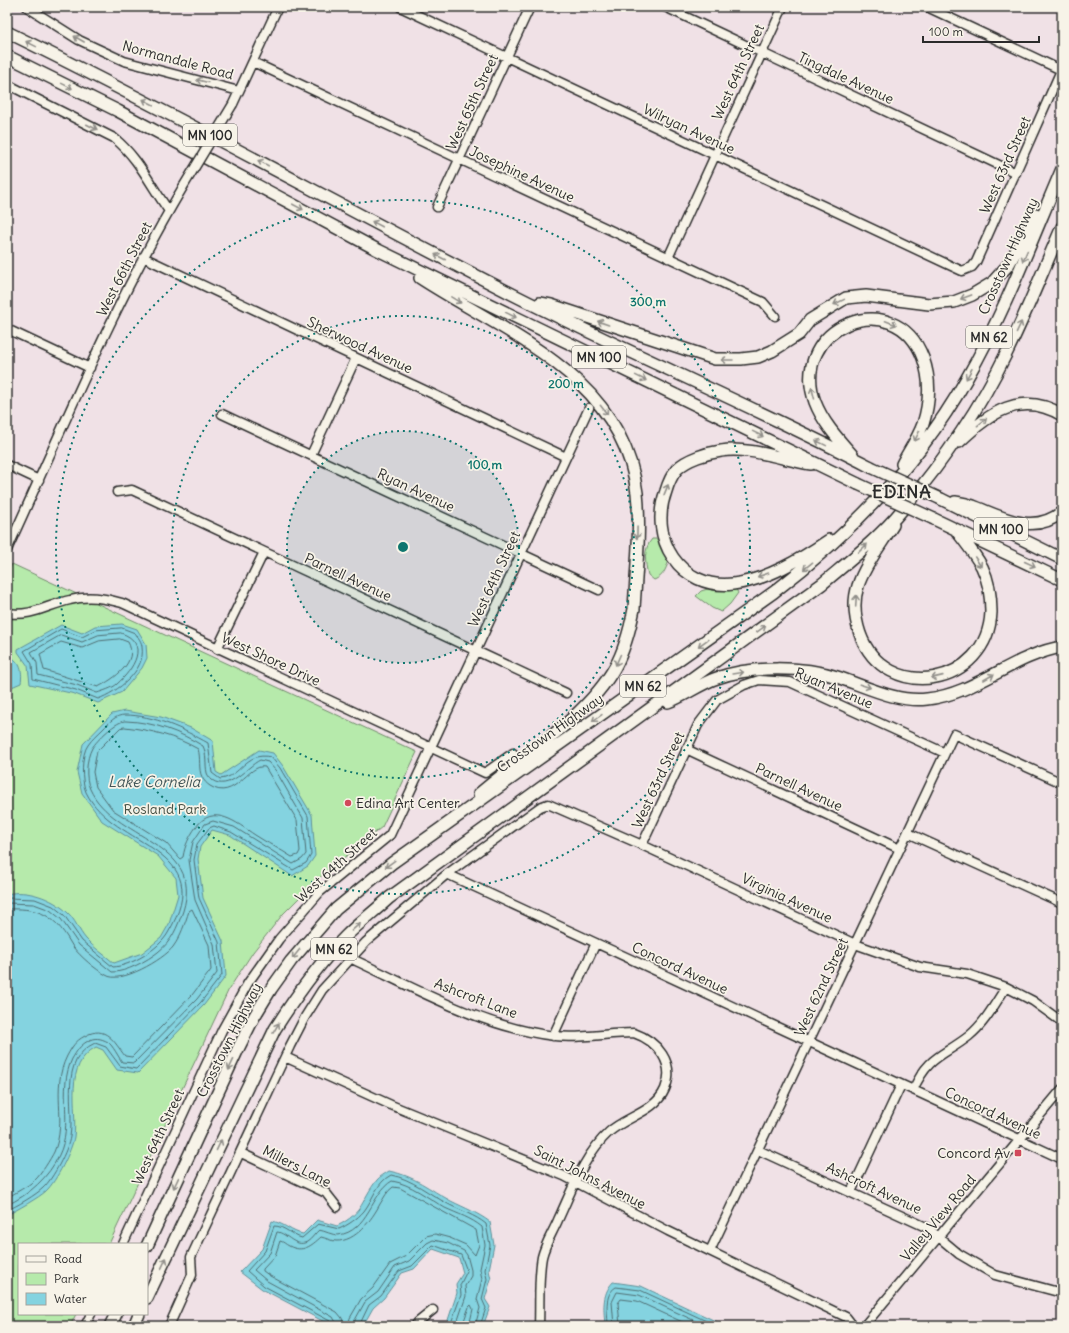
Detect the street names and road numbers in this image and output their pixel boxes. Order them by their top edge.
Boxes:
street label: West 64th Street [708,21,768,123]
street label: Normandale Road [120,36,236,84]
street label: Tingdale Avenue [795,48,897,108]
street label: West 65th Street [442,51,502,153]
street label: Wilryan Avenue [640,100,738,158]
street label: West 63rd Street [975,113,1035,216]
road number: MN 100 [183,124,237,146]
street label: Josephine Avenue [467,142,577,206]
street label: Crosstown Highway [974,195,1042,317]
street label: West 66th Street [92,218,156,319]
street label: Sherwood Avenue [304,313,416,377]
road number: MN 62 [966,326,1012,348]
road number: MN 100 [572,346,626,368]
street label: Ryan Avenue [375,464,457,516]
road number: MN 100 [974,518,1028,540]
street label: West 64th Street [464,528,524,630]
street label: Parnell Avenue [302,549,394,605]
street label: West Shore Drive [219,628,323,690]
street label: Ryan Avenue [792,663,876,713]
road number: MN 62 [620,675,666,697]
street label: Crosstown Highway [493,689,607,777]
street label: West 63rd Street [628,729,688,831]
street label: Parnell Avenue [753,759,845,815]
street label: West 64th Street [291,823,381,906]
street label: Virginia Avenue [739,869,835,927]
street label: West 62nd Street [790,934,852,1039]
road number: MN 62 [311,938,357,960]
street label: Concord Avenue [629,938,731,998]
street label: Ashcroft Lane [432,974,520,1022]
street label: Crosstown Highway [192,980,266,1100]
street label: Concord Avenue [942,1083,1044,1143]
street label: West 64th Street [128,1086,188,1188]
street label: Millers Lane [260,1141,334,1191]
street label: Saint Johns Avenue [531,1141,649,1213]
street label: Ashcroft Avenue [823,1158,925,1218]
street label: Valley View Road [896,1171,980,1265]

